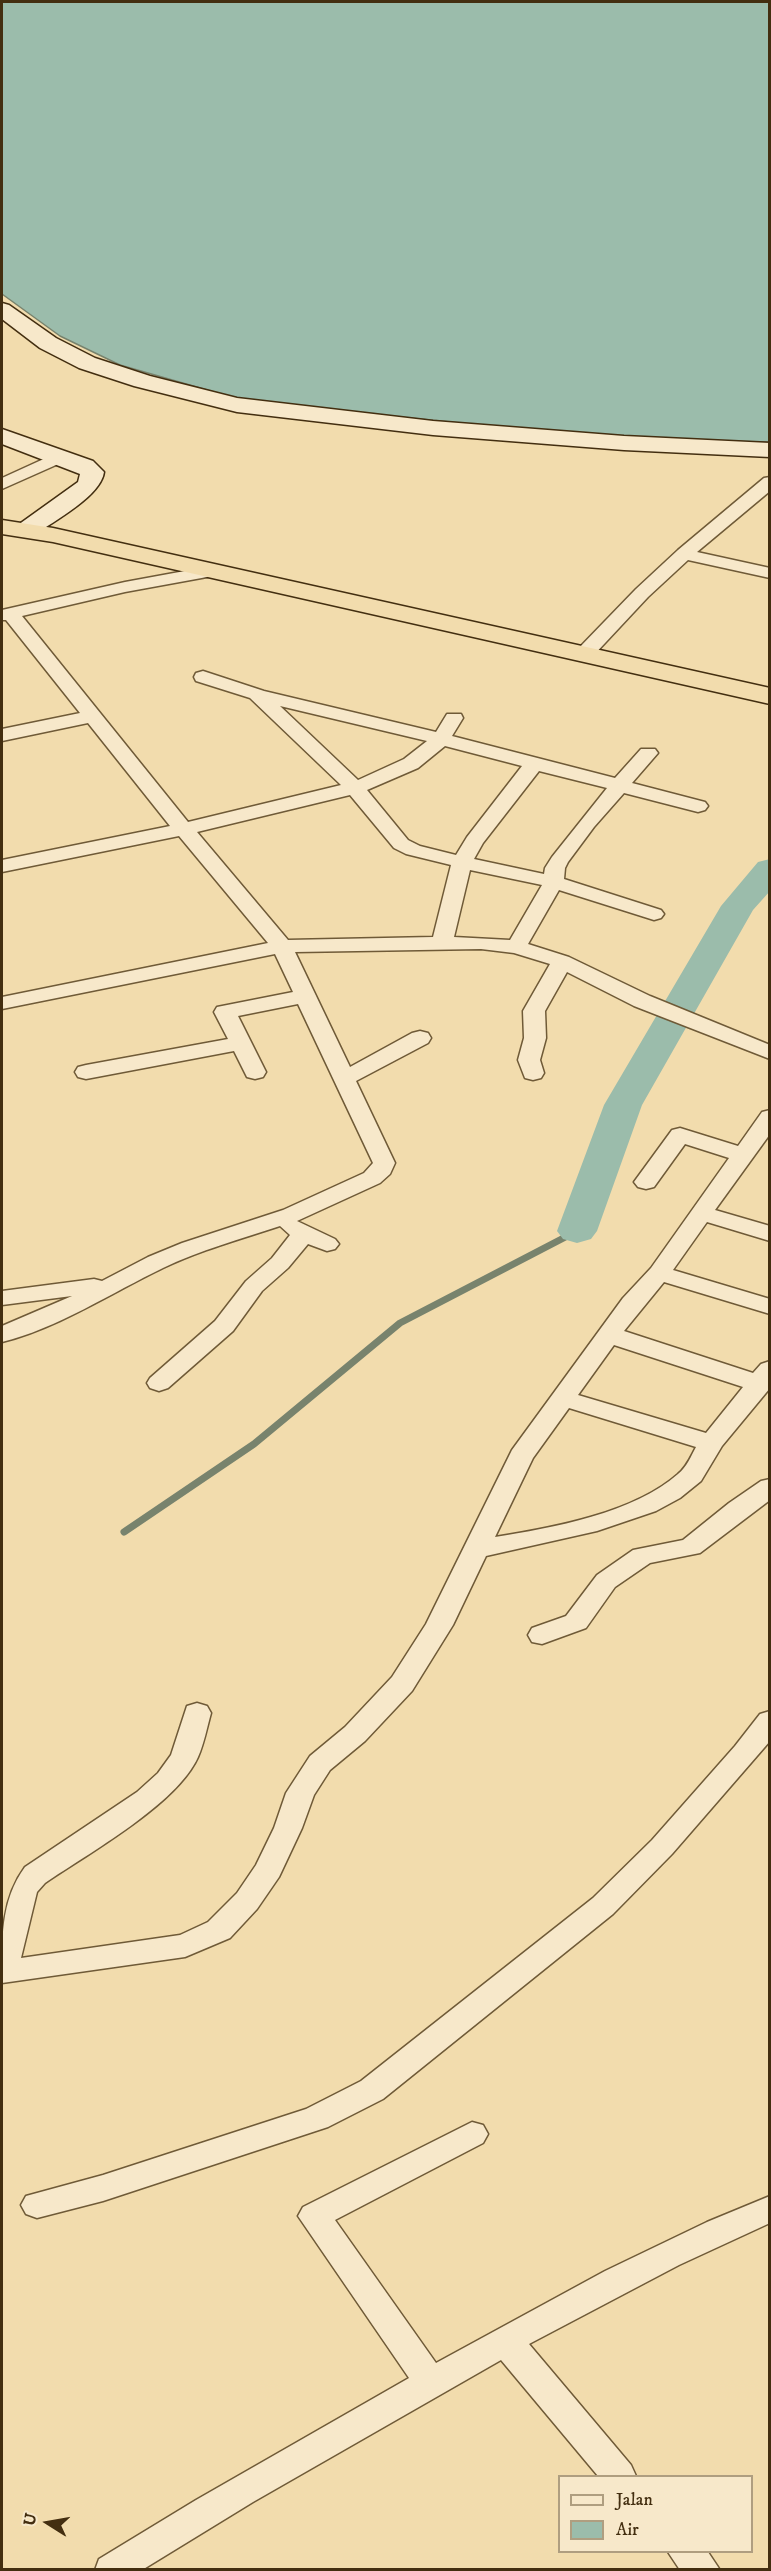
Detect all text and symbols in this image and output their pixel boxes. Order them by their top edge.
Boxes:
legend [558,2475,753,2553]
text: Jalan [616,2489,653,2511]
north arrow [18,2493,78,2553]
text: U [19,2512,41,2528]
text: Air [616,2519,639,2541]

